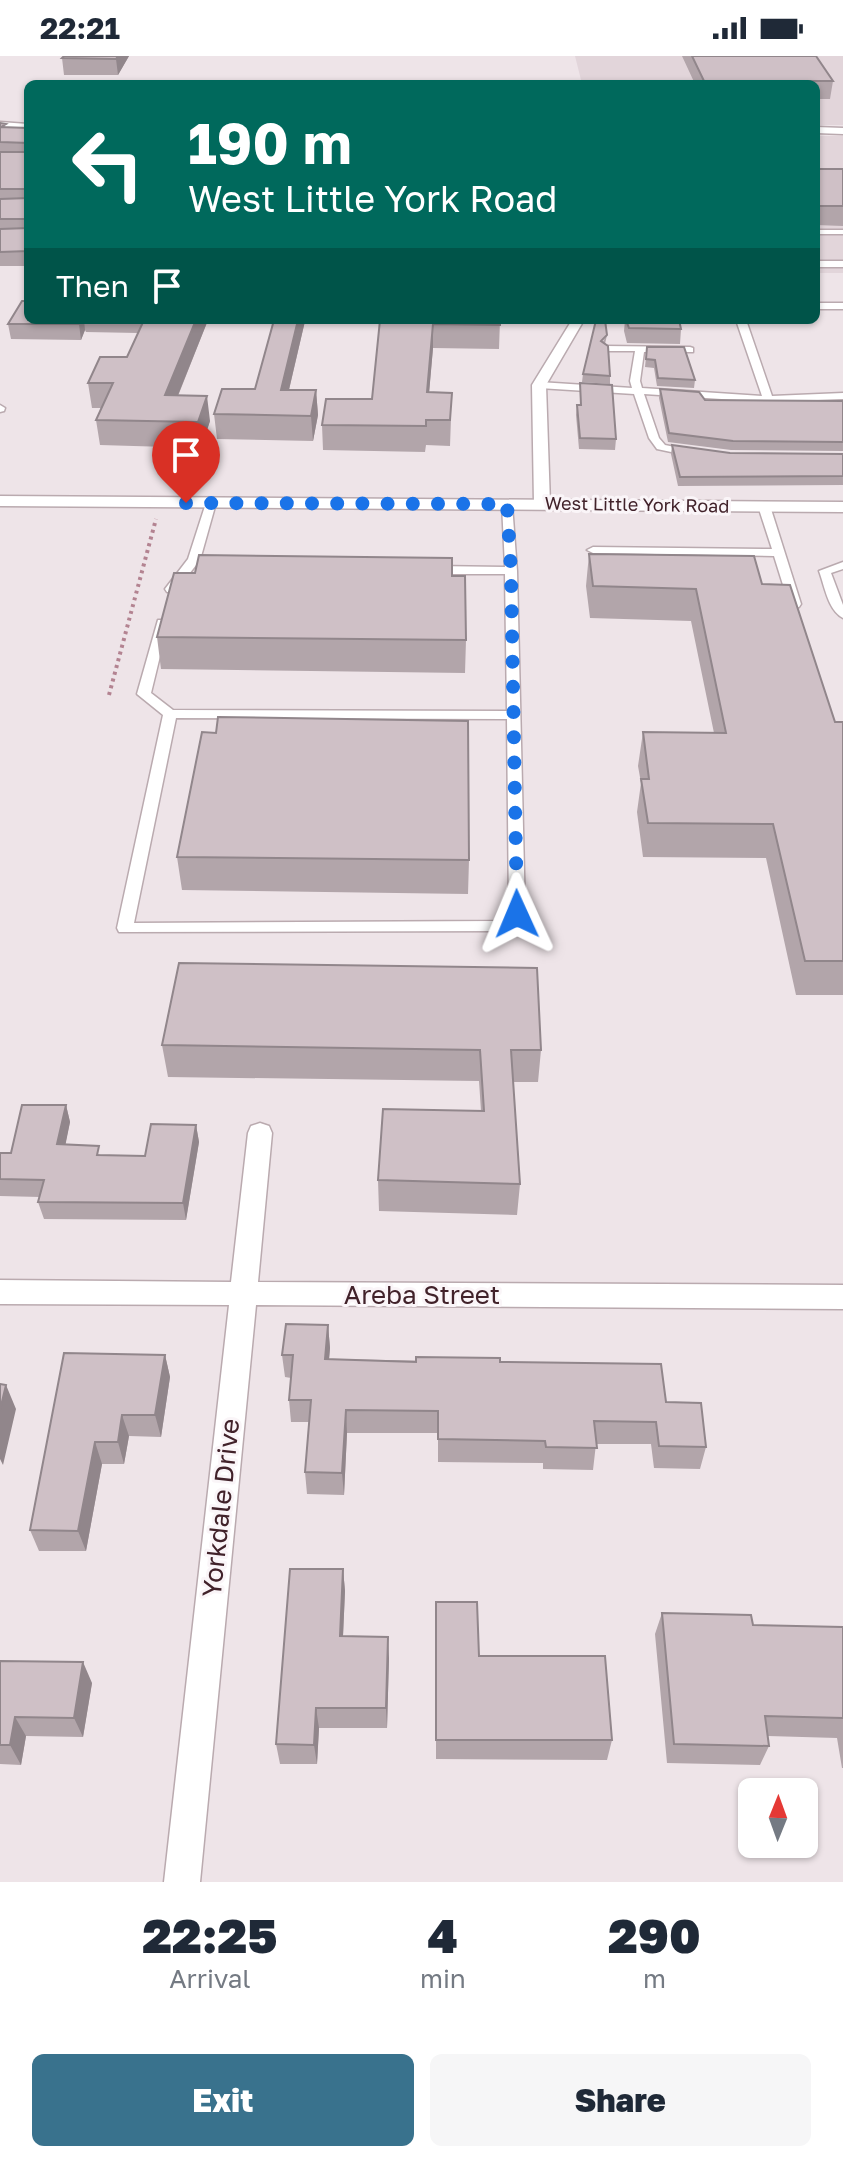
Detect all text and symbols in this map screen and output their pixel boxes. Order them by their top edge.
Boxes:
text: 22:21 [40,10,120,46]
text: 190 m [188,109,352,176]
icon: left [56,112,160,216]
text: West Little York Road [188,177,557,220]
icon: arrive [145,264,189,308]
text: Then [56,268,129,304]
pin [152,421,220,503]
icon: arrive [164,433,208,477]
street label: West Little York Road [544,491,730,517]
position arrow [475,872,559,956]
street label: Areba Street [344,1279,500,1310]
street label: Yorkdale Drive [196,1417,245,1599]
north arrow [738,1778,818,1858]
map controls [738,1778,818,1858]
text: 22:25 [142,1906,278,1964]
text: 4 [428,1906,458,1964]
text: 290 [608,1906,701,1964]
text: Arrival [169,1963,251,1994]
text: min [420,1963,466,1994]
text: m [643,1963,666,1994]
button: Exit [32,2054,414,2146]
button: Share [430,2054,811,2146]

